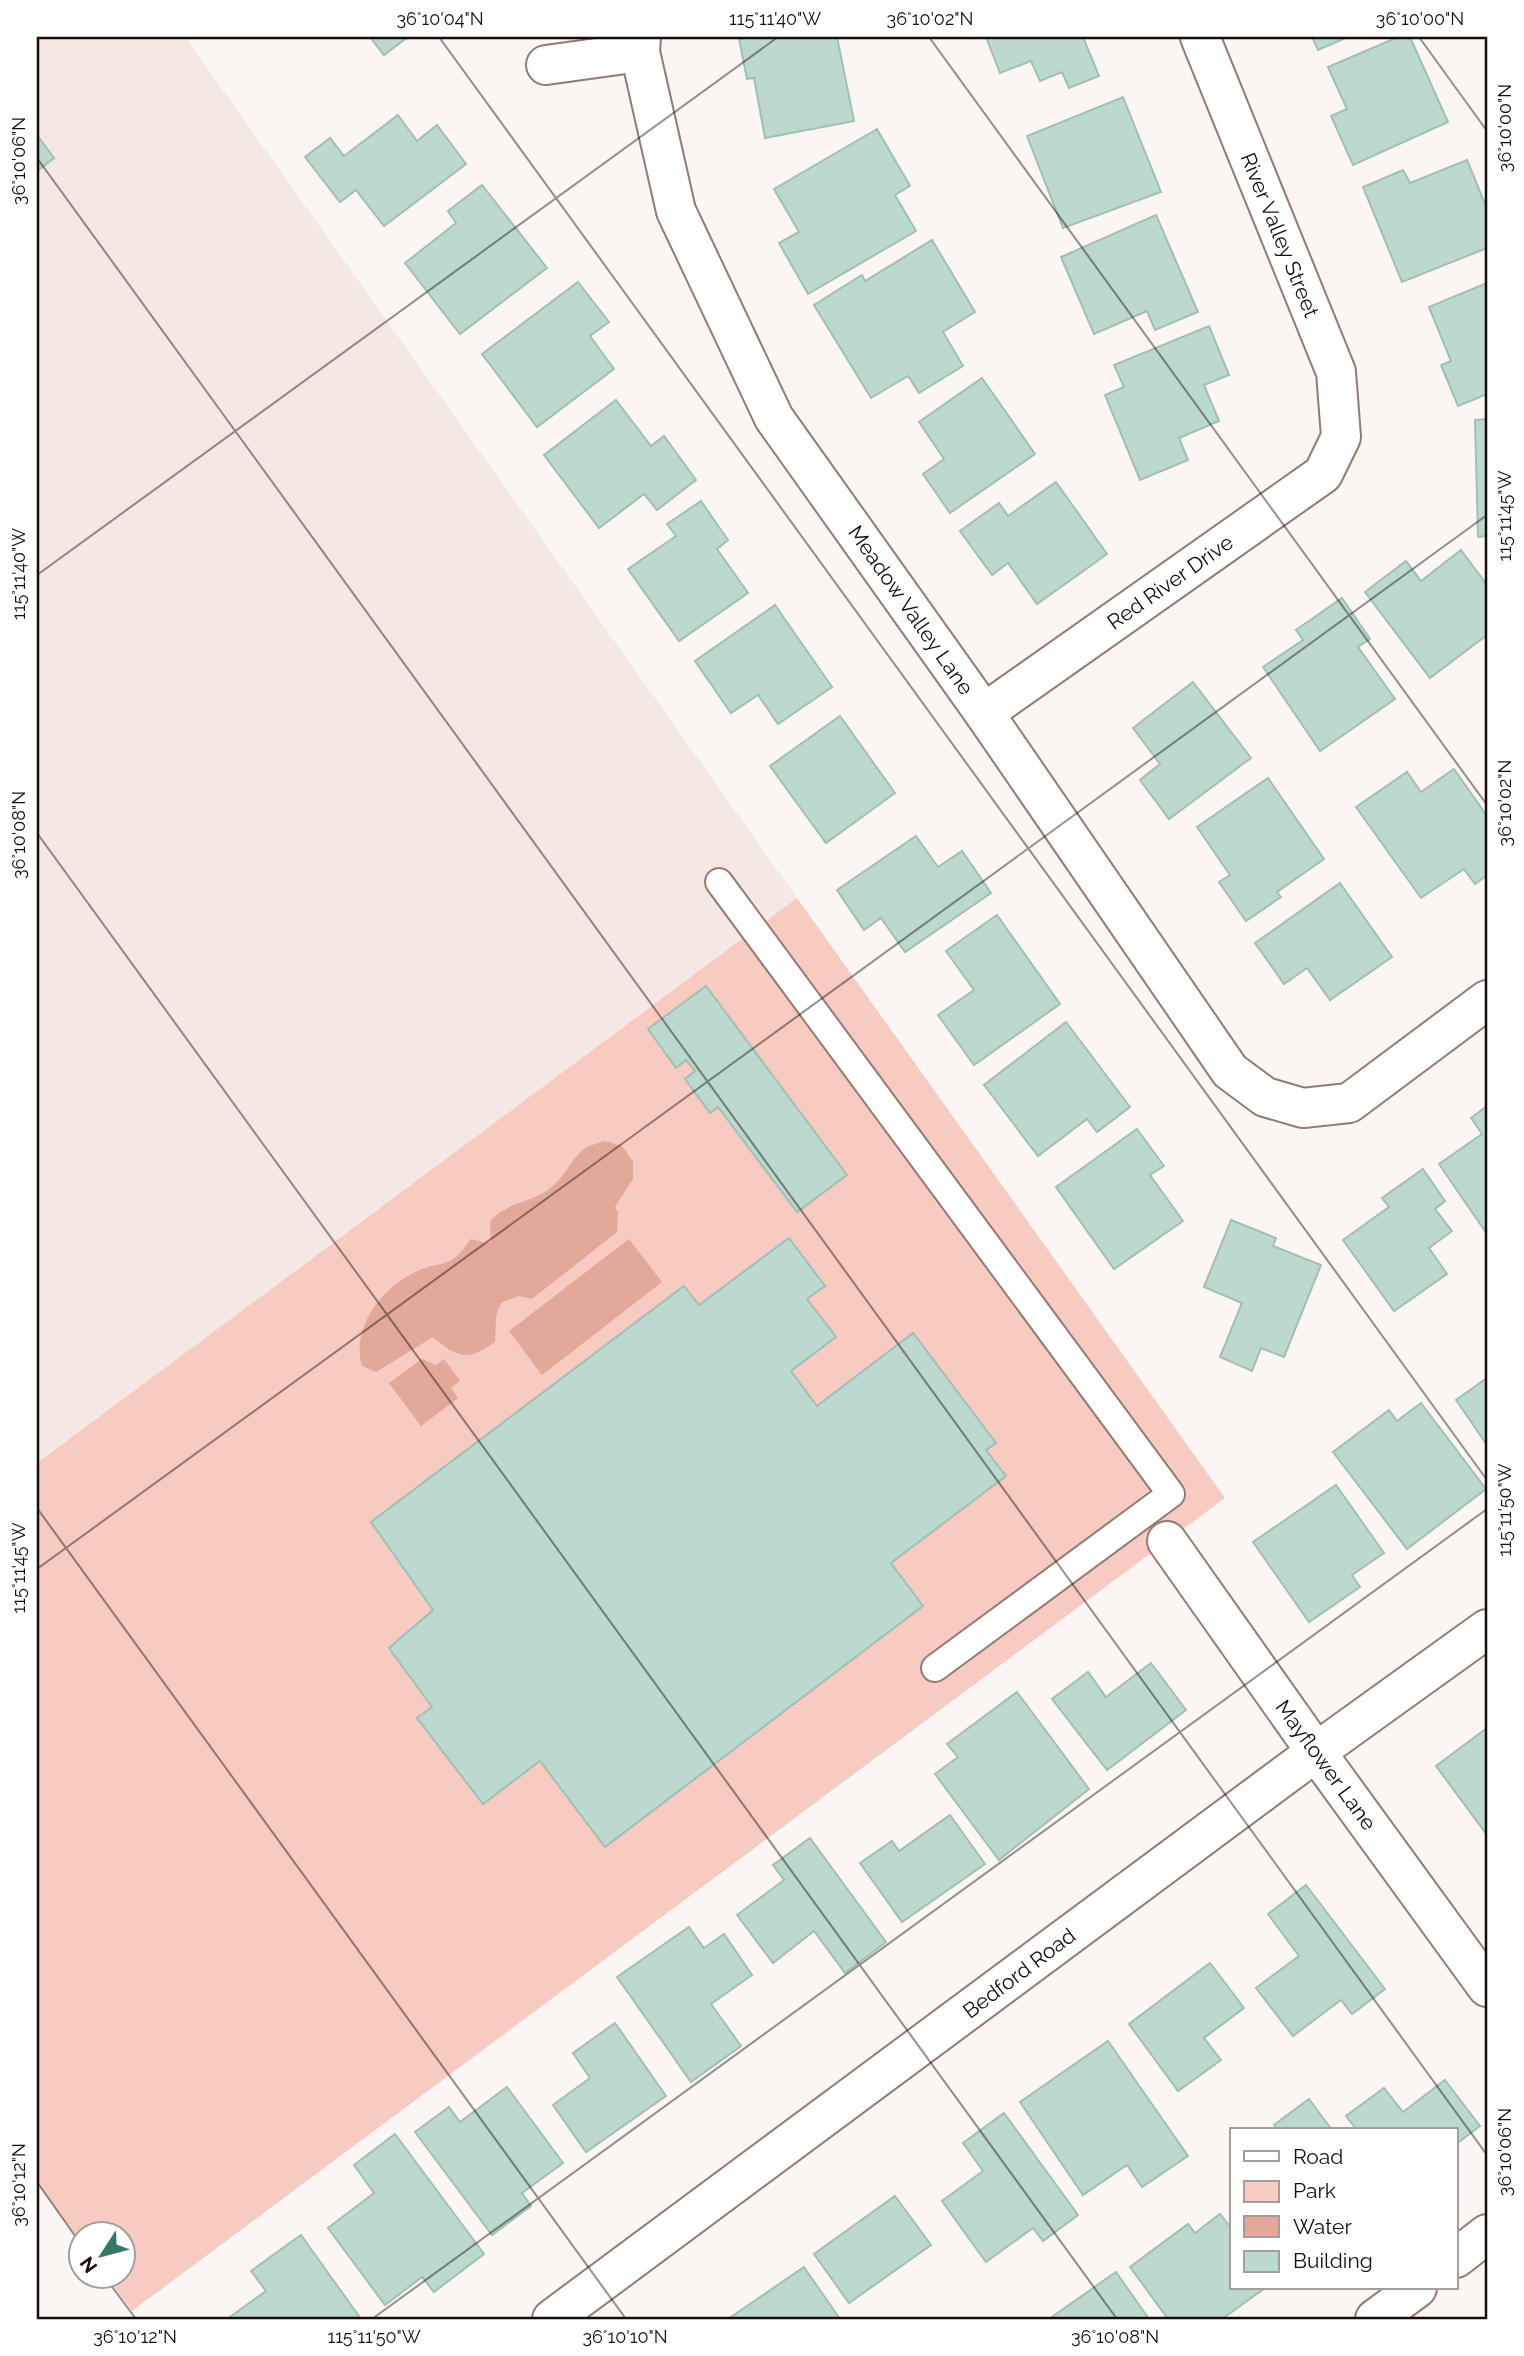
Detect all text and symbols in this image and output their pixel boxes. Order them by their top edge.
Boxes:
text: 36°10'04"N [396,8,484,29]
text: 115°11'40"W [729,8,821,29]
text: 36°10'02"N [887,8,973,29]
text: 36°10'00"N [1376,8,1464,29]
text: 36°10'00"N [1494,84,1515,172]
text: 36°10'06"N [8,117,29,205]
street label: River Valley Street [1236,149,1324,321]
text: 115°11'45"W [1494,470,1515,561]
street label: Meadow Valley Lane [843,521,979,699]
text: 115°11'40"W [8,528,29,620]
street label: Red River Drive [1102,529,1238,635]
text: 36°10'02"N [1494,760,1515,846]
text: 36°10'08"N [8,791,29,879]
text: 115°11'50"W [1494,1463,1515,1557]
text: 115°11'45"W [8,1522,29,1613]
street label: Mayflower Lane [1270,1695,1382,1835]
street label: Bedford Road [958,1923,1080,2023]
text: 36°10'06"N [1494,2108,1515,2196]
legend [1230,2128,1458,2290]
text: 36°10'12"N [8,2143,29,2227]
text: Road [1293,2144,1343,2169]
text: Park [1293,2178,1336,2203]
text: Water [1293,2214,1352,2239]
north arrow [66,2220,136,2290]
text: Building [1293,2248,1373,2273]
text: N [75,2253,101,2277]
text: 36°10'12"N [93,2326,177,2347]
text: 115°11'50"W [327,2326,421,2347]
text: 36°10'10"N [582,2326,668,2347]
text: 36°10'08"N [1071,2326,1159,2347]

